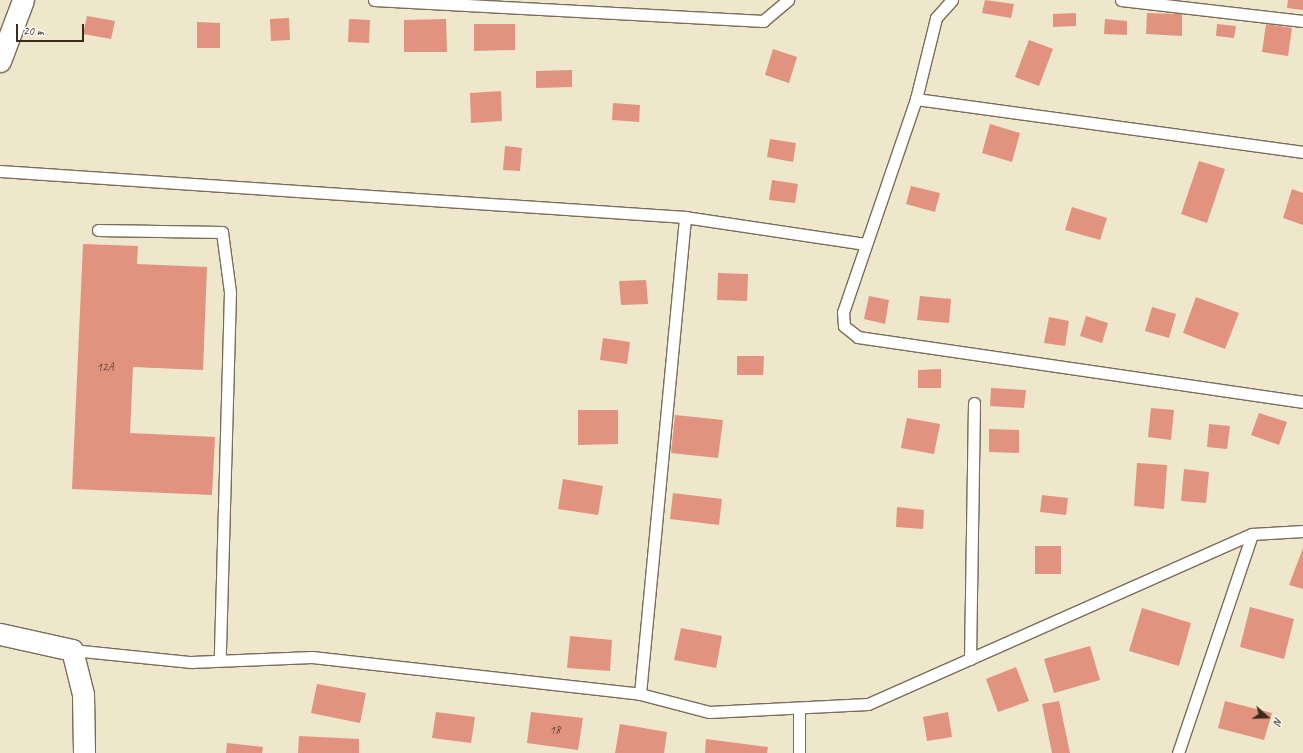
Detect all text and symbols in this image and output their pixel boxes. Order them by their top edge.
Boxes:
scale bar [18,16,86,42]
text: 20 m [23,23,43,39]
house number: 12А [97,361,113,375]
north arrow [1247,697,1287,737]
text: N [1271,716,1286,727]
house number: 18 [550,724,560,738]

